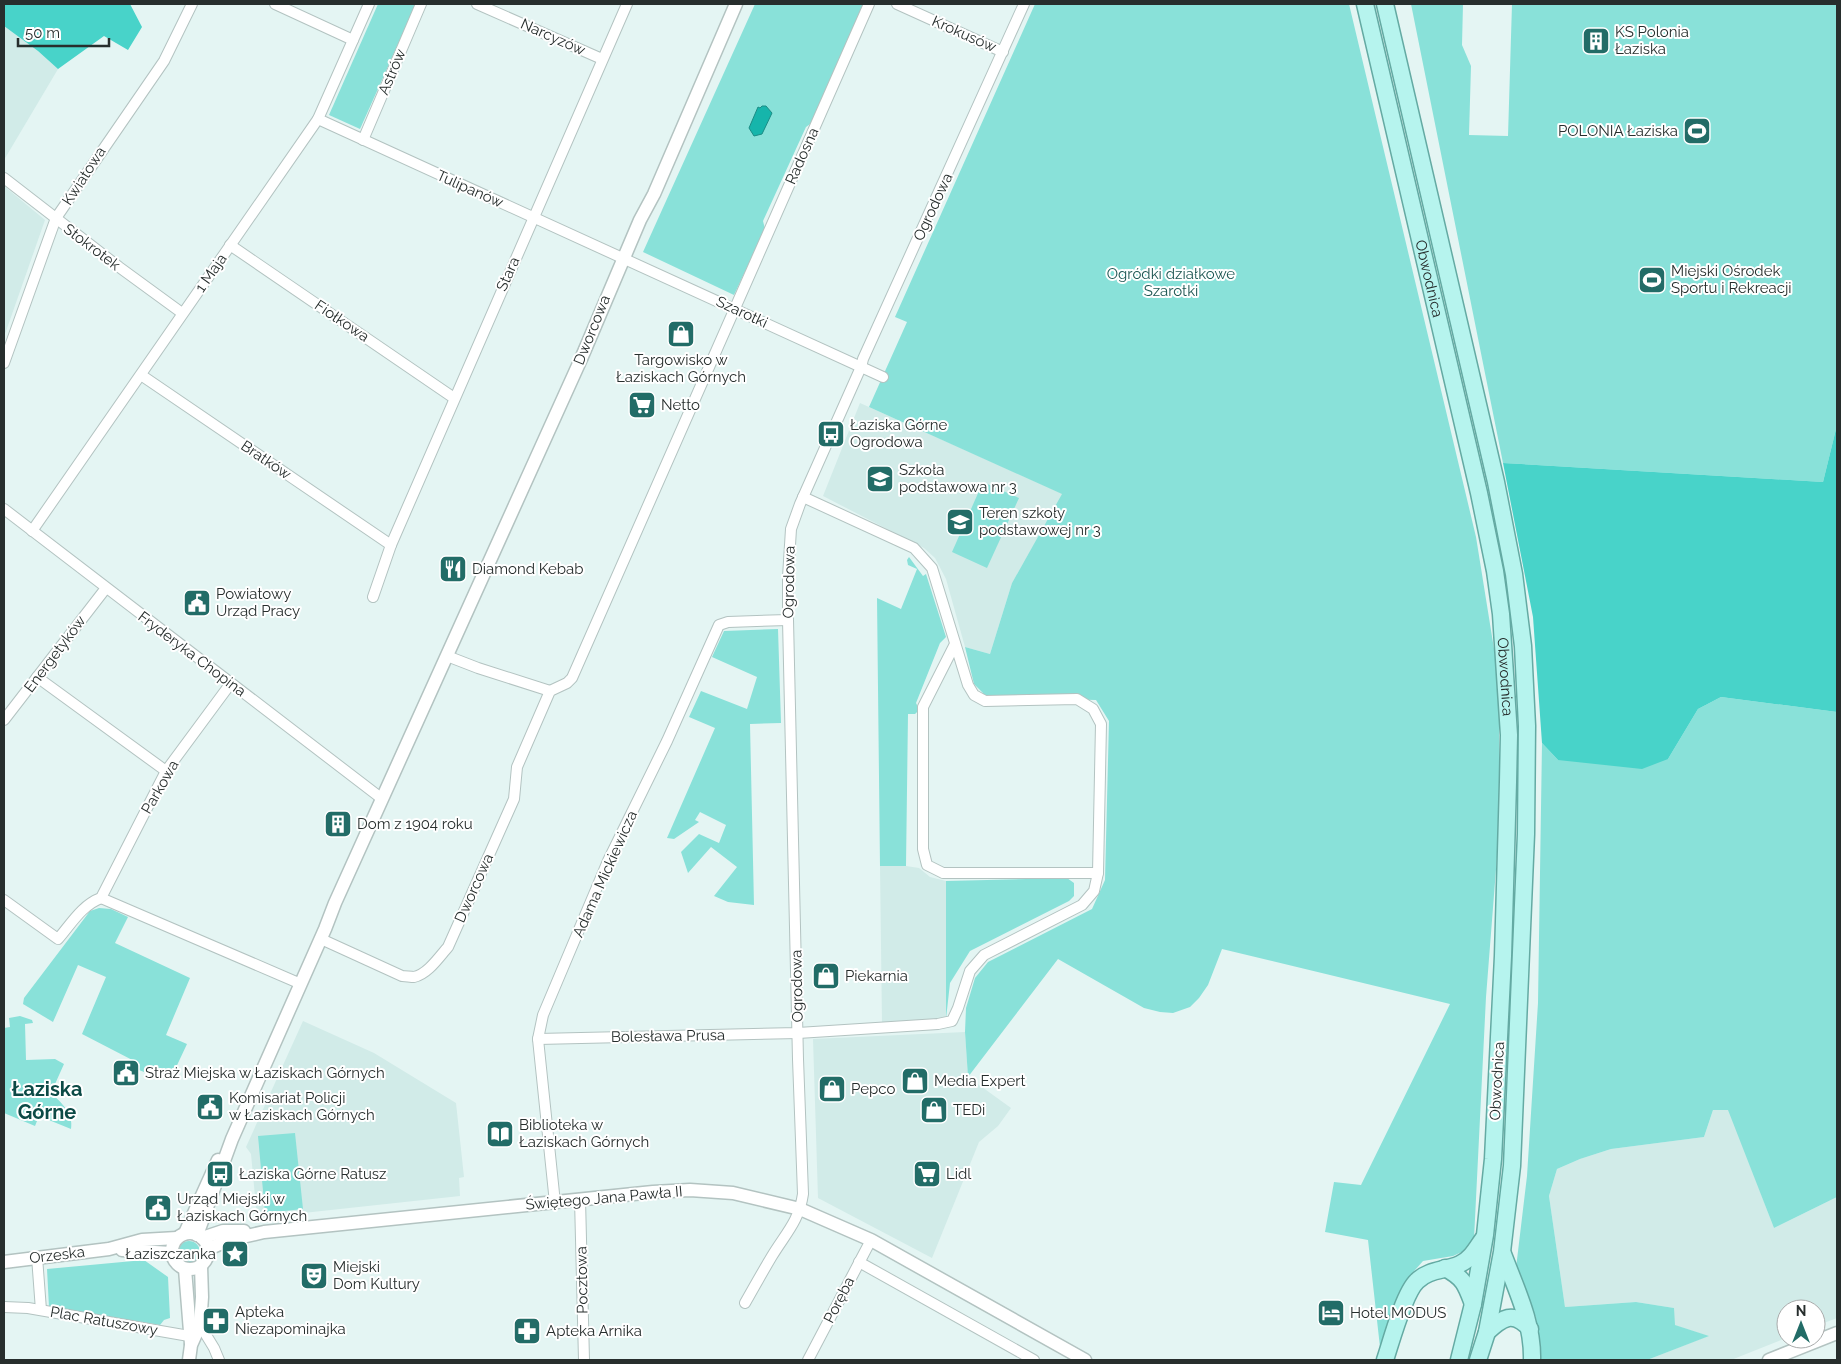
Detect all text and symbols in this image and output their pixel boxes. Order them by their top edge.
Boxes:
street label: Krokusów [929,12,999,56]
scale bar [18,15,109,47]
street label: Narcyzów [518,15,588,59]
place label: KS Polonia Łaziska [1615,23,1689,58]
text: 50 m [25,24,60,42]
building icon: KS Polonia Łaziska [1581,26,1611,56]
street label: Astrów [374,46,410,98]
sports icon: POLONIA Łaziska [1682,116,1712,146]
place label: POLONIA Łaziska [1558,122,1678,140]
street label: Radosna [782,125,822,187]
street label: Kwiatowa [58,143,110,209]
street label: Tulipanów [434,166,506,212]
street label: Ogrodowa [909,170,957,244]
street label: Stokrotek [60,220,124,274]
street label: Obwodnica [1411,238,1447,319]
street label: 1 Maja [191,250,231,296]
street label: Stara [493,254,523,294]
place label: Miejski Ośrodek Sportu i Rekreacji [1671,262,1792,297]
park label: Ogródki działkowe Szarotki [1107,265,1235,300]
sports icon: Miejski Ośrodek Sportu i Rekreacji [1637,265,1667,295]
street label: Szarotki [713,292,771,332]
street label: Dworcowa [570,293,614,367]
street label: Fiołkowa [311,296,373,346]
shop icon: Targowisko w Łaziskach Górnych [666,319,696,349]
place label: Targowisko w Łaziskach Górnych [616,351,746,386]
supermarket icon: Netto [627,390,657,420]
place label: Netto [661,396,700,414]
place label: Łaziska Górne Ogrodowa [850,416,948,451]
bus stop icon: Łaziska Górne Ogrodowa [816,419,846,449]
street label: Bratków [237,437,295,483]
place label: Szkoła podstawowa nr 3 [899,461,1017,496]
school or university icon: Szkoła podstawowa nr 3 [865,464,895,494]
place label: Teren szkoły podstawowej nr 3 [979,504,1101,539]
school or university icon: Teren szkoły podstawowej nr 3 [945,507,975,537]
street label: Ogrodowa [779,546,799,618]
restaurant icon: Diamond Kebab [438,554,468,584]
place label: Diamond Kebab [472,560,583,578]
place label: Powiatowy Urząd Pracy [216,585,300,620]
public building icon: Powiatowy Urząd Pracy [182,588,212,618]
street label: Fryderyka Chopina [135,608,249,700]
street label: Energetyków [20,612,90,696]
street label: Obwodnica [1494,637,1517,717]
street label: Parkowa [137,757,183,817]
street label: Adama Mickiewicza [569,808,641,940]
building icon: Dom z 1904 roku [323,809,353,839]
place label: Dom z 1904 roku [357,815,473,833]
street label: Dworcowa [451,851,497,925]
street label: Ogrodowa [787,950,807,1022]
shop icon: Piekarnia [811,961,841,991]
place label: Piekarnia [845,967,908,985]
street label: Bolesława Prusa [611,1026,725,1046]
street label: Obwodnica [1486,1041,1508,1121]
public building icon: Straż Miejska w Łaziskach Górnych [111,1058,141,1088]
place label: Straż Miejska w Łaziskach Górnych [145,1064,385,1082]
shop icon: Media Expert [900,1066,930,1096]
place label: Media Expert [934,1072,1025,1090]
shop icon: Pepco [817,1074,847,1104]
district label: Łaziska Górne [11,1077,82,1124]
place label: Pepco [851,1080,895,1098]
place label: Komisariat Policji w Łaziskach Górnych [229,1089,375,1124]
public building icon: Komisariat Policji w Łaziskach Górnych [195,1092,225,1122]
shop icon: TEDi [919,1095,949,1125]
place label: TEDi [953,1101,985,1119]
place label: Biblioteka w Łaziskach Górnych [519,1116,649,1151]
library icon: Biblioteka w Łaziskach Górnych [485,1119,515,1149]
bus stop icon: Łaziska Górne Ratusz [205,1159,235,1189]
supermarket icon: Lidl [912,1159,942,1189]
place label: Łaziska Górne Ratusz [239,1165,387,1183]
place label: Lidl [946,1165,972,1183]
street label: Świętego Jana Pawła II [525,1182,683,1214]
place label: Urząd Miejski w Łaziskach Górnych [177,1190,307,1225]
public building icon: Urząd Miejski w Łaziskach Górnych [143,1193,173,1223]
place icon: Łaziszczanka [220,1239,250,1269]
street label: Orzeska [28,1243,86,1267]
place label: Łaziszczanka [125,1245,216,1263]
street label: Pocztowa [572,1246,592,1314]
place label: Miejski Dom Kultury [333,1258,420,1293]
theatre icon: Miejski Dom Kultury [299,1261,329,1291]
street label: Poręba [820,1274,858,1326]
hotel icon: Hotel MODUS [1316,1298,1346,1328]
north arrow [1776,1299,1826,1349]
street label: Plac Ratuszowy [49,1303,159,1339]
place label: Apteka Niezapominajka [235,1303,346,1338]
text: N [1796,1303,1806,1319]
place label: Hotel MODUS [1350,1304,1446,1322]
pharmacy icon: Apteka Niezapominajka [201,1306,231,1336]
pharmacy icon: Apteka Arnika [512,1316,542,1346]
place label: Apteka Arnika [546,1322,642,1340]

